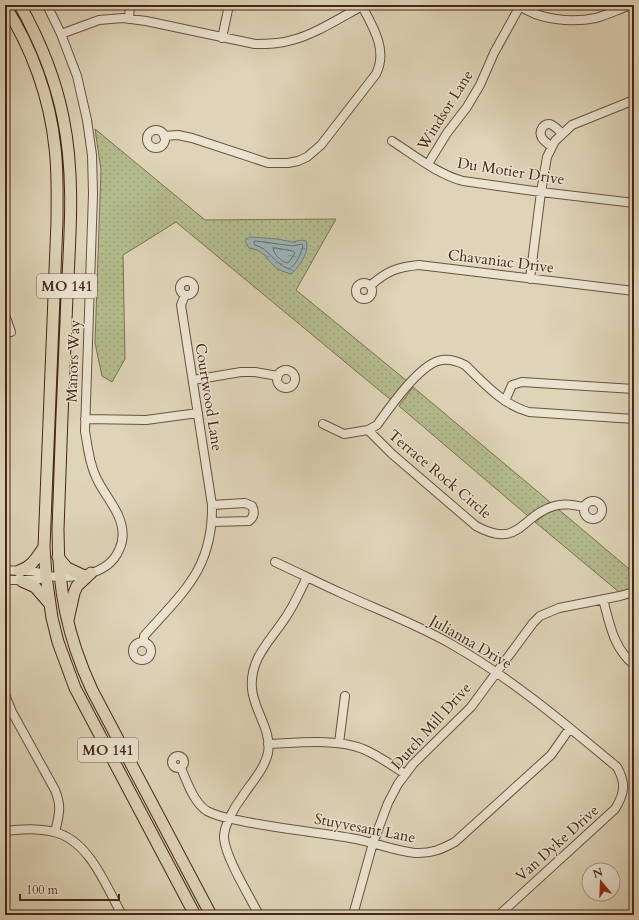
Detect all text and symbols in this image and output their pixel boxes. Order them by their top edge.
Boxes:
street label: Windsor Lane [412,66,478,155]
street label: Du Motier Drive [456,153,566,189]
street label: Chavaniac Drive [447,245,555,277]
road number: MO 141 [37,274,97,298]
street label: Manors Way [62,319,84,403]
street label: Courtwood Lane [191,342,227,453]
street label: Terrace Rock Circle [384,425,496,523]
street label: Julianna Drive [425,609,516,674]
street label: Dutch Mill Drive [387,678,476,774]
road number: MO 141 [78,738,138,762]
street label: Van Dyke Drive [511,800,603,886]
street label: Stuyvesant Lane [313,808,417,848]
north arrow [581,862,621,902]
text: N [591,864,605,882]
scale bar [20,876,119,902]
text: 100 m [26,882,59,898]

